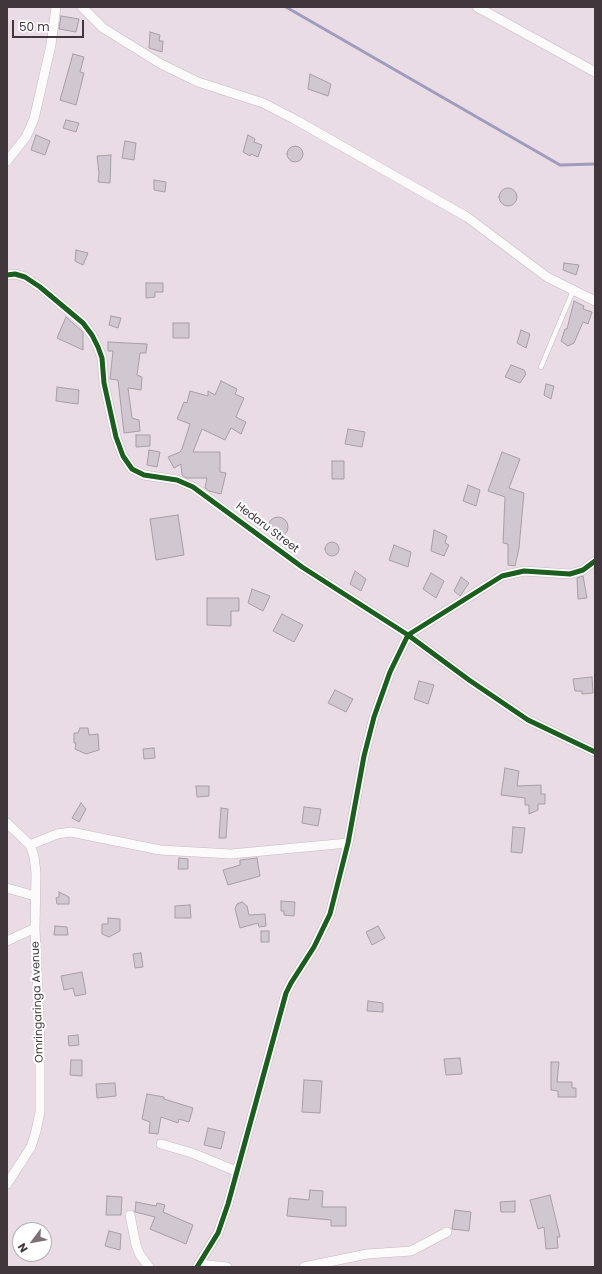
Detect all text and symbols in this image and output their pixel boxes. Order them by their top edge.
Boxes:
scale bar [14,12,86,38]
text: 50 m [19,18,50,35]
street label: Hedaru Street [233,500,301,556]
street label: Omringaringa Avenue [29,941,47,1063]
north arrow [12,1222,52,1262]
text: N [14,1240,32,1256]

